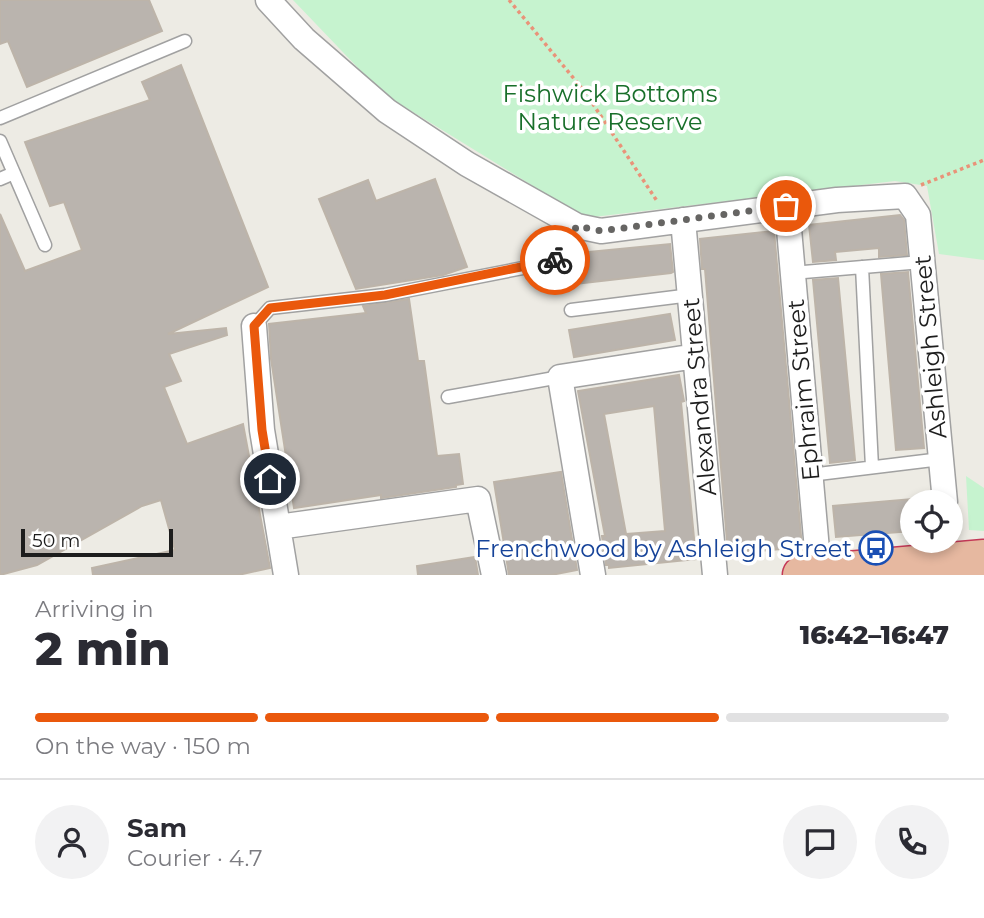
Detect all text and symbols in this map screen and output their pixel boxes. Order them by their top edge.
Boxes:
park label: Fishwick Bottoms Nature Reserve [503,79,717,136]
pin [756,176,816,236]
icon: bag [767,187,805,225]
courier [520,225,590,295]
icon: bike [536,241,574,279]
street label: Ashleigh Street [908,254,952,440]
street label: Alexandra Street [676,297,722,497]
street label: Ephraim Street [781,298,825,482]
pin [240,449,300,509]
icon: home [251,460,289,498]
map controls [900,490,963,553]
button: locate [900,490,963,553]
scale bar [21,526,173,558]
text: 50 m [32,529,80,552]
bus stop icon: Frenchwood by Ashleigh Street [857,529,895,567]
place label: Frenchwood by Ashleigh Street [475,534,852,563]
text: Arriving in [35,595,154,623]
text: 16:42–16:47 [800,619,949,651]
text: 2 min [35,620,170,677]
text: On the way · 150 m [35,732,251,760]
button: person [35,805,109,879]
button: chat [783,805,857,879]
button: phone [875,805,949,879]
text: Sam [127,812,187,844]
text: Courier · 4.7 [127,844,263,872]

